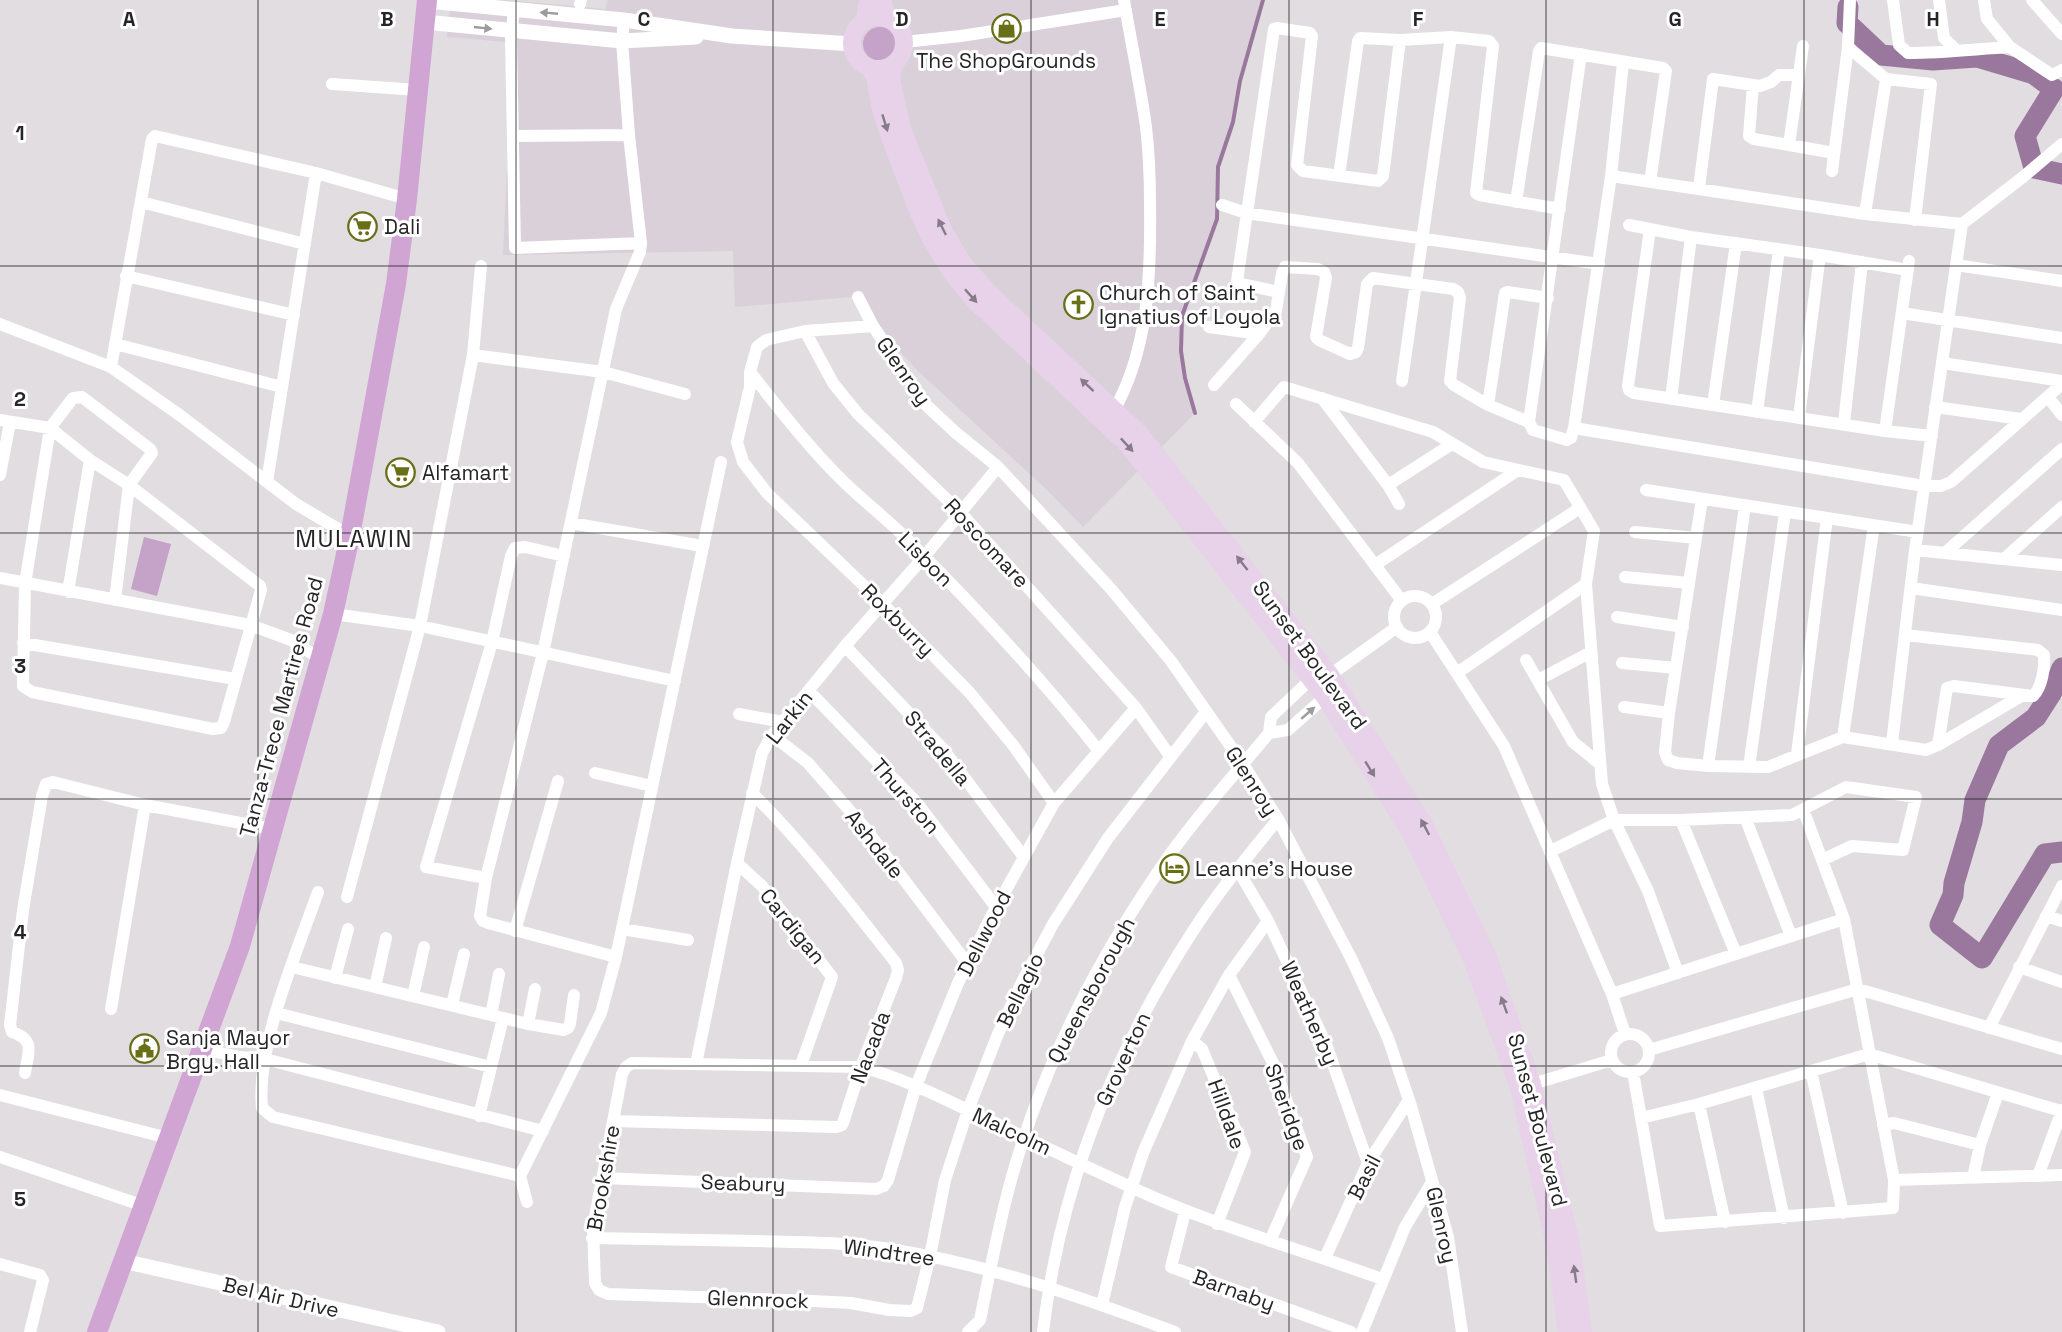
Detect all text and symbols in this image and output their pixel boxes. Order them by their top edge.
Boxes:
text: A [123,6,136,32]
text: B [380,6,394,32]
text: C [638,6,651,32]
text: D [895,6,909,32]
text: E [1154,6,1166,32]
text: F [1413,6,1424,32]
text: G [1668,6,1682,32]
text: H [1926,6,1940,32]
one-way arrow [539,8,558,18]
shop icon: The ShopGrounds [990,13,1022,45]
one-way arrow [473,23,492,33]
place label: The ShopGrounds [916,47,1096,74]
one-way arrow [881,114,890,132]
text: 1 [15,120,25,146]
supermarket icon: Dali [347,210,379,242]
place label: Dali [384,213,420,240]
one-way arrow [938,218,947,235]
place label: Church of Saint Ignatius of Loyola [1099,279,1281,330]
one-way arrow [964,288,977,303]
church icon: Church of Saint Ignatius of Loyola [1062,288,1094,320]
street label: Glenroy [871,331,937,411]
one-way arrow [1081,378,1095,392]
text: 2 [14,386,26,412]
one-way arrow [1120,437,1134,451]
supermarket icon: Alfamart [385,456,417,488]
place label: Alfamart [422,459,509,486]
street label: Roscomare [939,492,1035,594]
district label: MULAWIN [295,523,413,554]
street label: Lisbon [893,526,959,592]
one-way arrow [1236,556,1248,572]
street label: Tanza-Trece Martires Road [233,574,329,840]
street label: Sunset Boulevard [1247,575,1373,735]
street label: Roxburry [856,578,940,662]
text: 3 [14,653,26,679]
street label: Larkin [760,685,818,749]
street label: Stradella [899,705,977,791]
one-way arrow [1300,707,1315,720]
street label: Glenroy [1220,741,1284,821]
street label: Thurston [866,753,946,839]
one-way arrow [1364,760,1375,777]
street label: Ashdale [840,804,910,884]
one-way arrow [1420,818,1430,835]
hotel icon: Leanne's House [1158,852,1190,884]
place label: Leanne's House [1195,855,1353,882]
street label: Cardigan [754,882,832,970]
street label: Dellwood [951,886,1017,980]
street label: Queensborough [1041,912,1141,1068]
text: 4 [14,919,27,945]
street label: Bellagio [990,948,1050,1032]
street label: Weatherby [1275,957,1345,1069]
one-way arrow [1499,996,1509,1014]
street label: Nacada [844,1007,896,1087]
street label: Groverton [1090,1008,1156,1110]
place label: Sanja Mayor Brgy. Hall [166,1024,290,1075]
street label: Sunset Boulevard [1502,1031,1574,1209]
public building icon: Sanja Mayor Brgy. Hall [129,1033,161,1065]
street label: Sheridge [1259,1060,1315,1154]
street label: Hilldale [1202,1075,1252,1153]
street label: Malcolm [968,1101,1056,1161]
street label: Brookshire [580,1123,626,1233]
street label: Basil [1341,1150,1387,1204]
street label: Seabury [700,1168,786,1198]
street label: Glenroy [1420,1184,1464,1266]
text: 5 [14,1186,26,1212]
street label: Windtree [842,1232,936,1272]
street label: Barnaby [1189,1263,1279,1317]
one-way arrow [1571,1264,1580,1283]
street label: Bel Air Drive [220,1271,342,1323]
street label: Glennrock [707,1284,809,1314]

